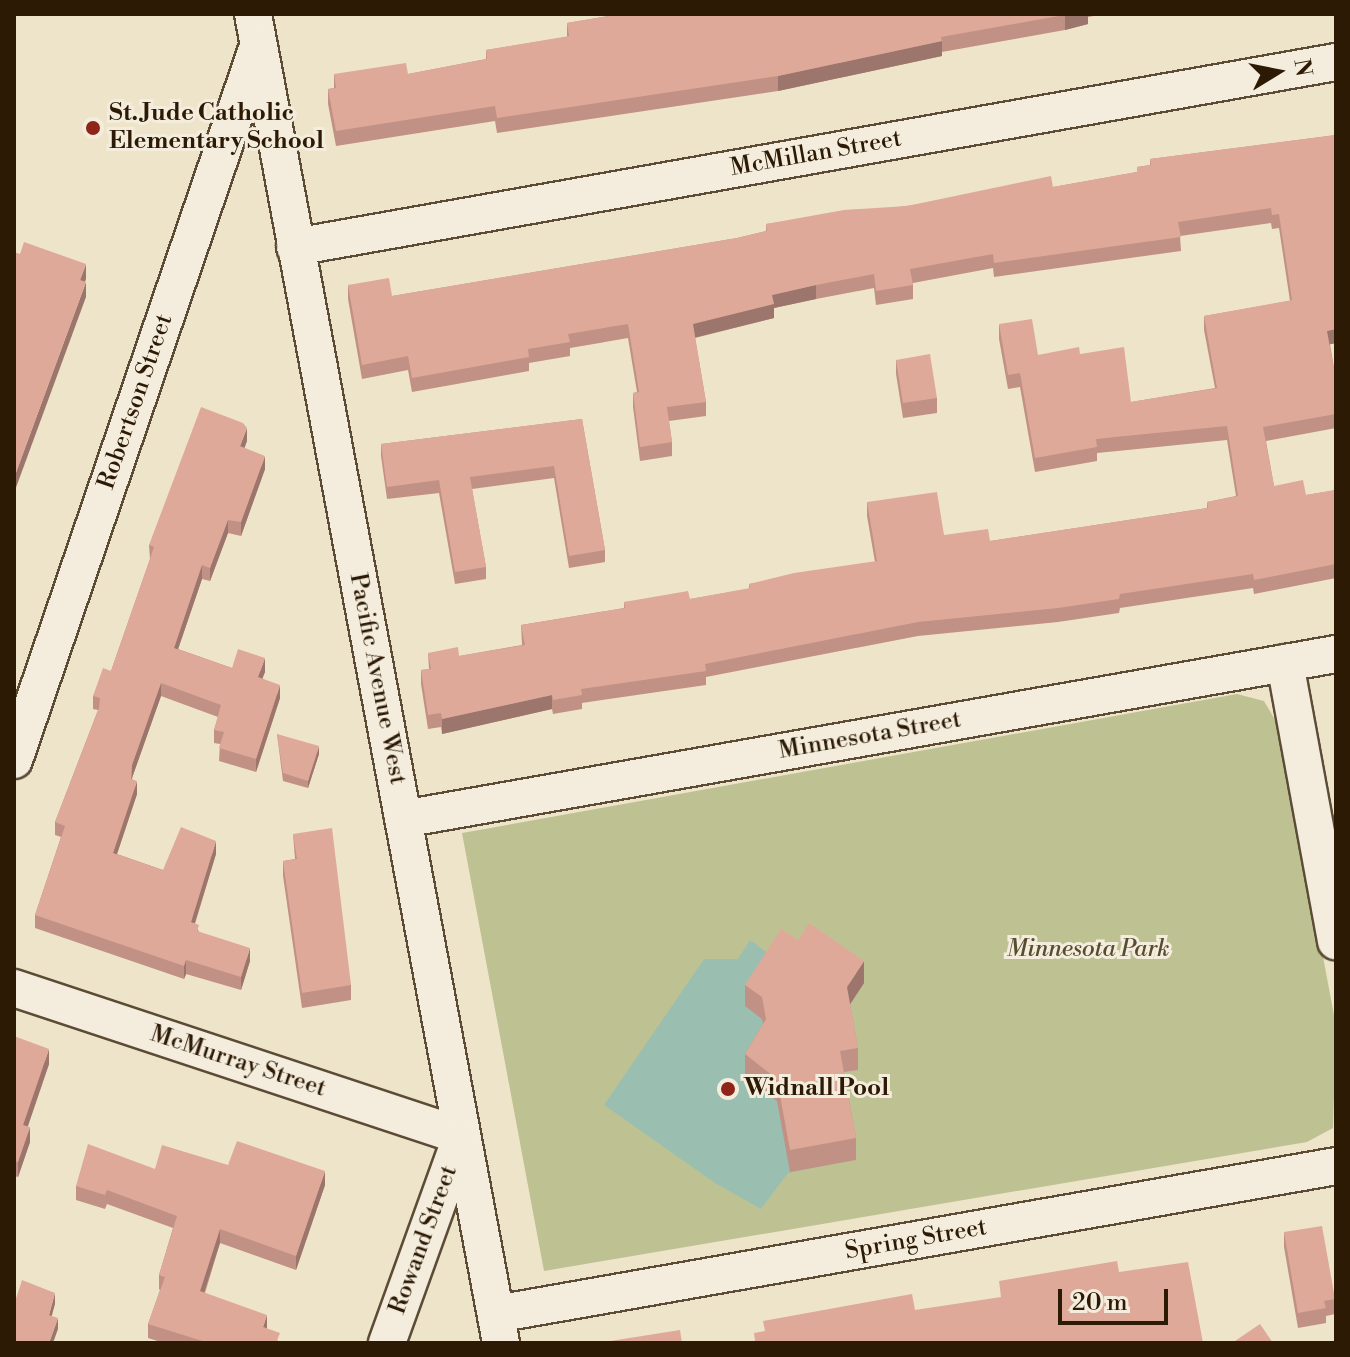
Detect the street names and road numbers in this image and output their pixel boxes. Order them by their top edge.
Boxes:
street label: McMillan Street [728,125,904,183]
street label: Robertson Street [92,310,180,494]
street label: Pacific Avenue West [342,571,412,787]
street label: Minnesota Street [776,706,964,766]
street label: McMurray Street [146,1020,330,1104]
street label: Rowand Street [384,1162,464,1318]
street label: Spring Street [843,1213,989,1267]

